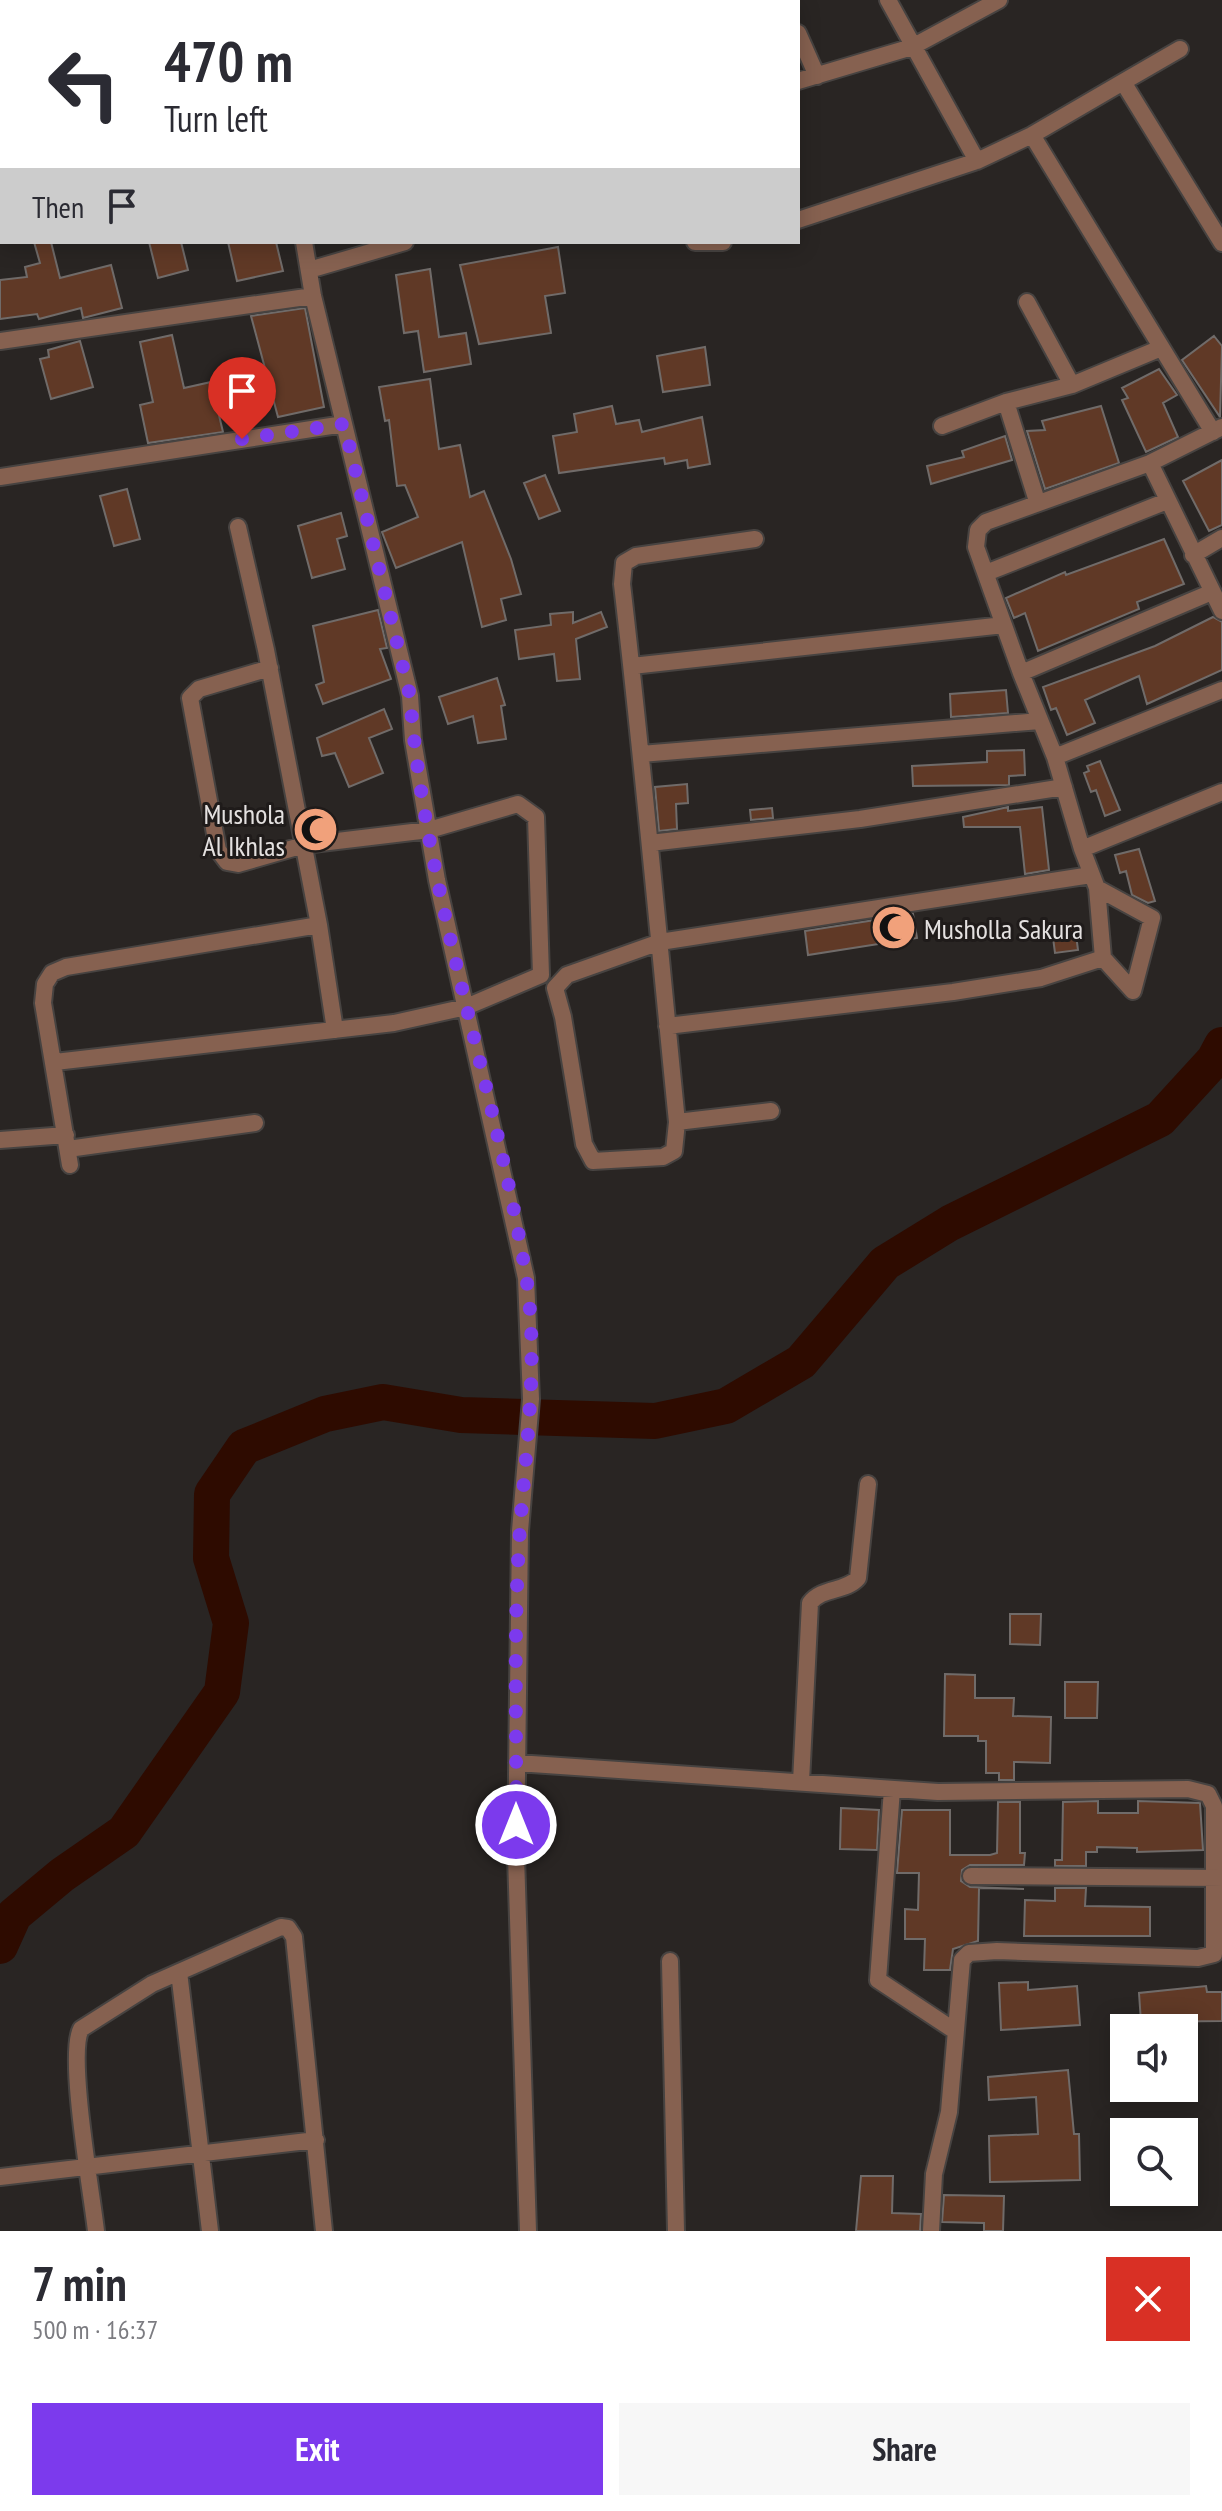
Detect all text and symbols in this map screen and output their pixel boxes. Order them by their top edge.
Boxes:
text: 470 m [164,25,293,97]
icon: left [32,32,136,136]
text: Turn left [164,95,268,142]
icon: arrive [100,184,144,228]
text: Then [32,187,84,226]
pin [208,357,276,439]
icon: arrive [220,369,264,413]
place label: Mushola Al Ikhlas [202,795,285,864]
mosque icon: Mushola Al Ikhlas [292,805,340,853]
mosque icon: Musholla Sakura [869,904,917,952]
place label: Musholla Sakura [924,910,1083,947]
position arrow [474,1783,558,1867]
map controls [1110,2014,1198,2206]
button: sound [1110,2014,1198,2102]
button: search [1110,2118,1198,2206]
text: 7 min [32,2252,127,2314]
button: close [1106,2257,1190,2341]
text: 500 m · 16:37 [32,2313,158,2346]
button: Exit [32,2403,603,2495]
button: Share [619,2403,1190,2495]

